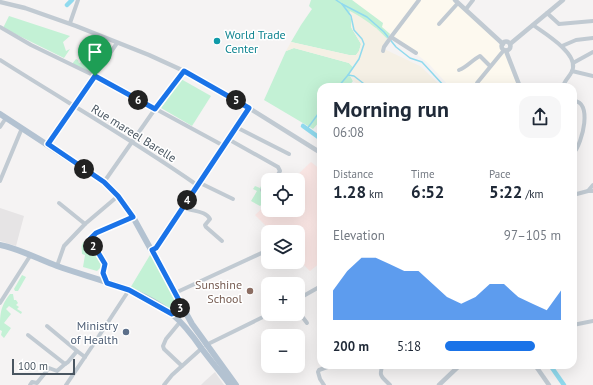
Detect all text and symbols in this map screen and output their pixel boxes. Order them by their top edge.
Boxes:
place label: World Trade Center [225,27,286,56]
pin [78,35,112,76]
marker: World Trade Center [212,36,222,46]
icon: arrive [84,41,106,63]
pin: 6 [128,90,148,110]
pin: 5 [226,90,246,110]
text: 6 [135,93,141,107]
text: 5 [233,93,239,107]
text: Morning run [333,95,449,123]
button: share [519,96,561,138]
street label: Rue mareel Barelle [89,101,179,165]
text: 06:08 [333,124,364,141]
pin: 1 [74,159,94,179]
text: 1 [81,162,87,176]
text: Distance [333,167,373,181]
text: Time [411,167,435,181]
text: Pace [489,167,511,181]
map controls [261,173,305,373]
button: locate [261,173,305,217]
text: 1.28 [333,181,366,203]
text: 6:52 [411,181,445,203]
text: 5:22 [489,181,523,203]
text: km [366,187,383,201]
text: /km [523,187,544,201]
pin: 4 [177,190,197,210]
text: 4 [184,193,190,207]
button: layers [261,225,305,269]
text: Elevation [333,227,385,244]
text: 97–105 m [504,227,561,244]
pin: 2 [83,236,103,256]
text: 2 [90,239,96,253]
place label: Sunshine School [195,277,242,306]
button: + [261,277,305,321]
marker: Sunshine School [245,286,255,296]
pin: 3 [170,298,190,318]
text: 3 [177,301,183,315]
place label: Ministry of Health [70,318,118,347]
marker: Ministry of Health [121,327,131,337]
button: − [261,329,305,373]
text: 200 m [333,338,369,355]
text: 5:18 [397,338,421,355]
scale bar [12,357,75,376]
text: 100 m [18,359,48,373]

